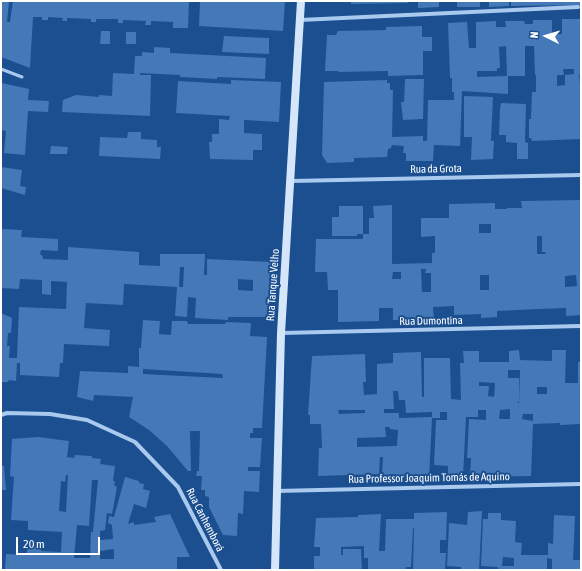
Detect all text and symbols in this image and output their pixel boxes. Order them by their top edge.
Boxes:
north arrow [526,16,566,56]
text: N [528,31,540,39]
street label: Rua da Grota [410,162,462,176]
street label: Rua Tanque Velho [264,248,282,322]
street label: Rua Dumontina [399,314,463,328]
street label: Rua Professor Joaquim Tomás de Aquino [348,470,510,486]
street label: Rua Canhemborá [183,486,227,554]
scale bar [18,529,102,555]
text: 20 m [23,537,45,551]

